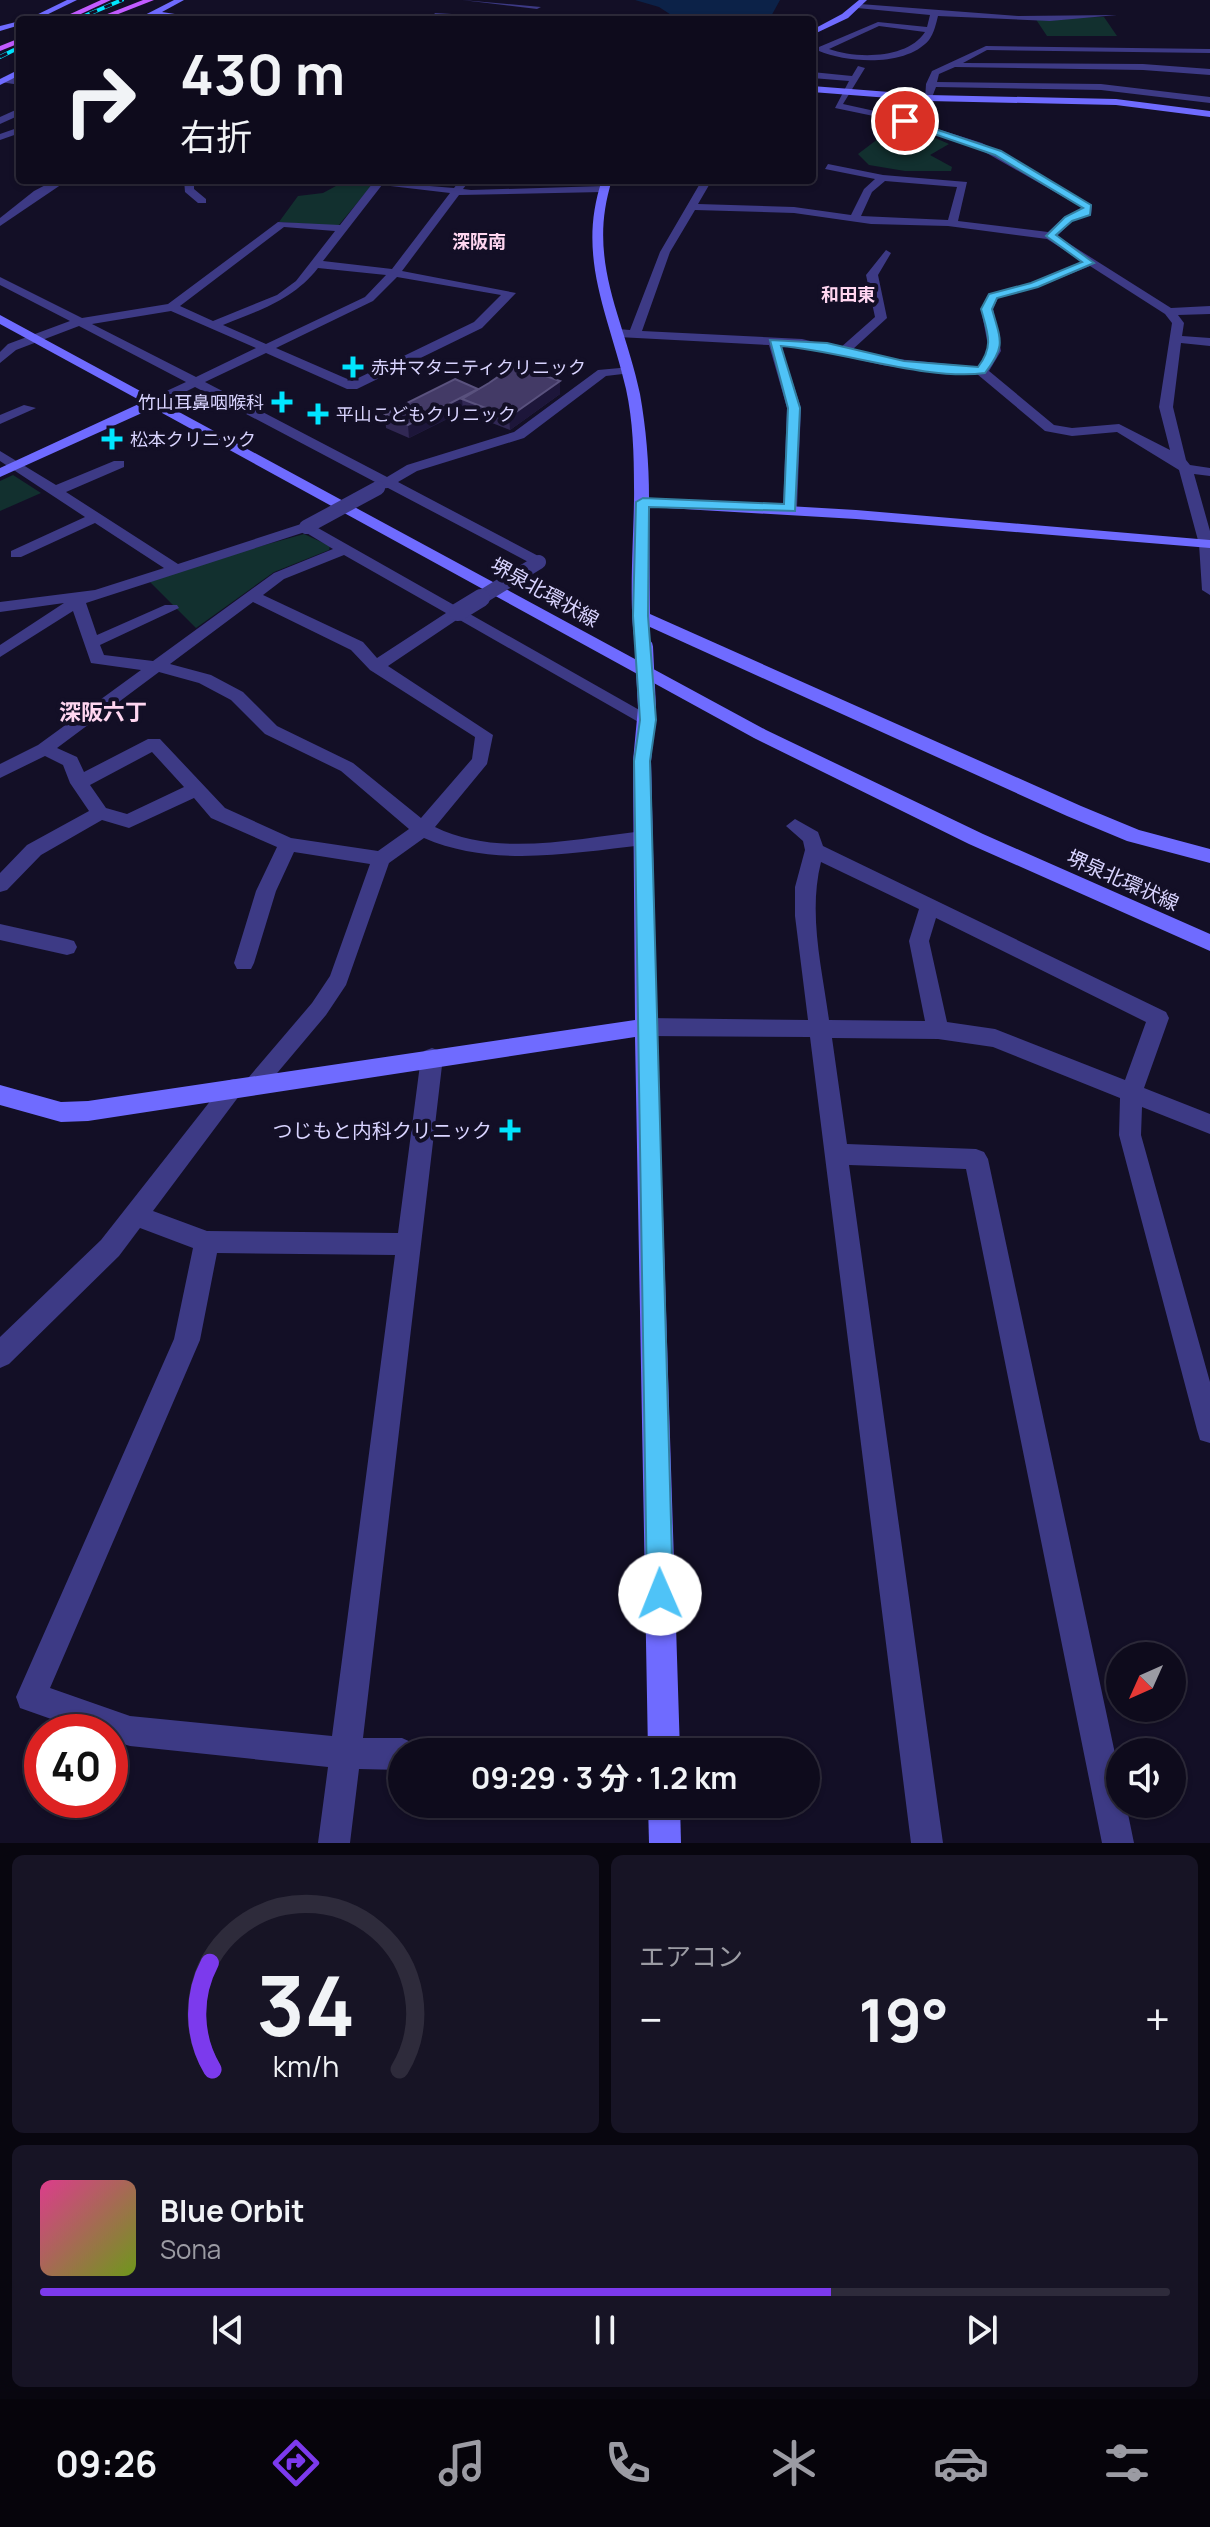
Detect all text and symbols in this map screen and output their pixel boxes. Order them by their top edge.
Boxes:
text: 430 m [180,35,345,112]
icon: right [48,48,152,152]
pin [871,87,939,155]
icon: arrive [883,99,927,143]
text: 右折 [180,112,252,161]
district label: 深阪南 [452,229,506,253]
district label: 和田東 [821,282,875,306]
place label: 赤井マタニティクリニック [371,355,586,379]
marker: 赤井マタニティクリニック [342,356,364,378]
place label: 竹山耳鼻咽喉科 [138,390,264,414]
marker: 竹山耳鼻咽喉科 [271,391,293,413]
place label: 平山こどもクリニック [336,402,516,426]
marker: 平山こどもクリニック [307,403,329,425]
place label: 松本クリニック [130,427,256,451]
marker: 松本クリニック [101,428,123,450]
street label: 堺泉北環状線 [486,551,604,633]
district label: 深阪六丁 [59,697,147,727]
street label: 堺泉北環状線 [1063,843,1183,917]
place label: つじもと内科クリニック [272,1117,492,1144]
marker: つじもと内科クリニック [499,1119,521,1141]
position arrow [618,1552,702,1636]
north arrow [1106,1642,1186,1722]
map controls [1106,1642,1186,1818]
speed limit sign: 40 [24,1714,128,1818]
button: sound [1106,1738,1186,1818]
text: 09:29 · 3 分 · 1.2 km [471,1757,737,1798]
text: エアコン [639,1938,743,1974]
text: 34 [256,1947,355,2061]
text: 19° [858,1978,949,2060]
text: − [639,1989,663,2049]
text: + [1145,1989,1170,2049]
text: km/h [272,2047,339,2086]
text: Blue Orbit [160,2190,305,2231]
text: Sona [160,2231,221,2267]
icon: previous [206,2308,250,2352]
icon: pause [583,2308,627,2352]
icon: next [960,2308,1004,2352]
icon: directions [268,2435,324,2491]
icon: music [434,2435,490,2491]
icon: phone [600,2435,656,2491]
icon: climate [766,2435,822,2491]
icon: car [933,2435,989,2491]
icon: filters [1099,2435,1155,2491]
text: 09:26 [55,2439,157,2488]

